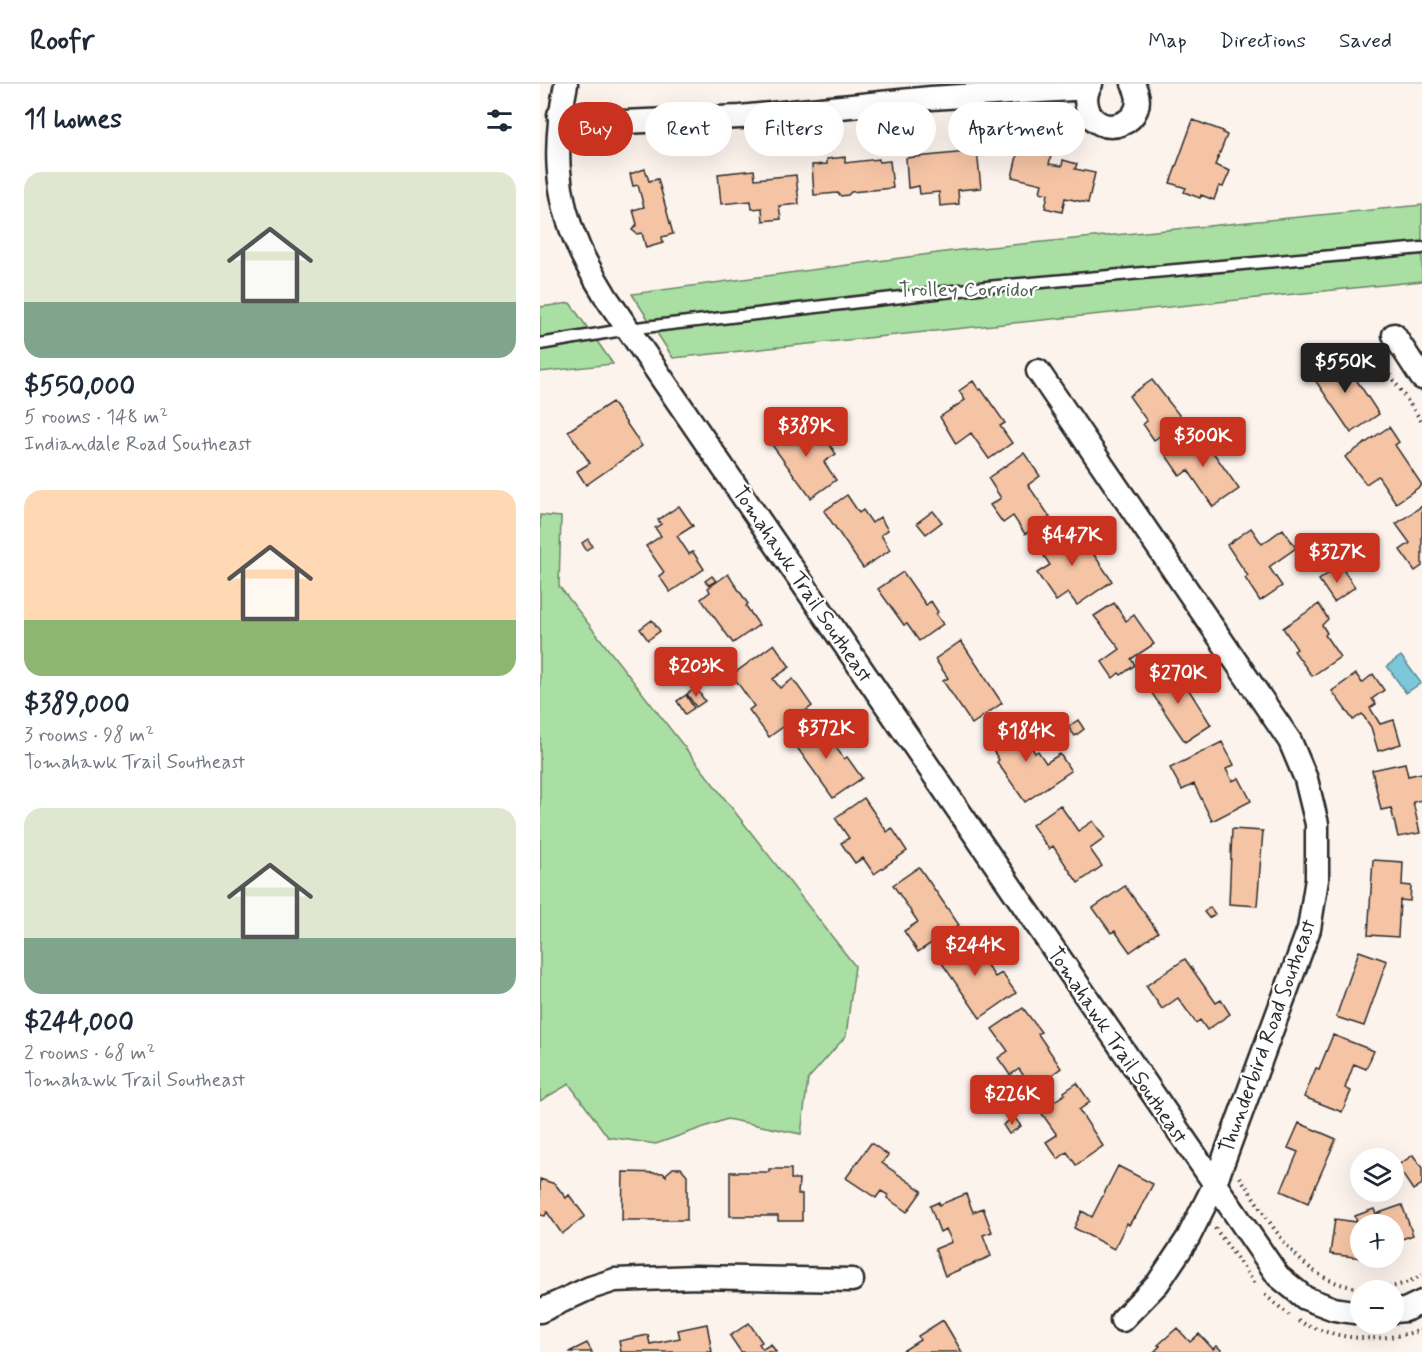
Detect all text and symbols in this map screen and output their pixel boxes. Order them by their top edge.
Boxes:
text: Roofr [30,23,94,60]
text: Map [1148,27,1187,55]
text: Directions [1220,27,1306,55]
text: Saved [1339,27,1392,55]
chip: Buy [558,102,633,156]
chip: Rent [645,102,732,156]
chip: Filters [744,102,844,156]
chip: New [856,102,936,156]
chip: Apartment [948,102,1085,156]
text: 11 homes [24,103,122,137]
icon: filters [483,104,516,137]
icon: home [216,211,324,319]
park label: Trolley Corridor [898,276,1038,304]
pin: $550K [1303,343,1387,394]
text: $550K [1315,349,1375,376]
text: $550,000 [24,370,135,404]
text: 5 rooms · 148 m² [24,404,168,431]
pin: $389K [764,407,848,458]
text: $389K [778,413,834,440]
pin: $300K [1161,417,1245,468]
text: $300K [1174,423,1232,450]
text: Indiandale Road Southeast [24,431,252,458]
street label: Tomahawk Trail Southeast [726,481,879,689]
pin: $447K [1030,516,1114,567]
text: $447K [1042,522,1102,549]
icon: home [216,529,324,637]
pin: $327K [1295,533,1379,584]
text: $327K [1309,539,1365,566]
pin: $203K [654,647,738,698]
text: $203K [668,653,724,680]
pin: $270K [1136,654,1220,705]
text: $270K [1149,660,1207,687]
text: $389,000 [24,688,130,722]
pin: $372K [784,709,868,760]
pin: $184K [984,712,1068,763]
text: $372K [798,715,854,742]
text: $184K [997,718,1055,745]
text: 3 rooms · 98 m² [24,722,154,749]
text: Tomahawk Trail Southeast [24,749,245,776]
icon: home [216,847,324,955]
street label: Thunderbird Road Southeast [1213,915,1323,1157]
pin: $244K [933,926,1017,977]
text: $244K [945,932,1005,959]
street label: Tomahawk Trail Southeast [1041,942,1194,1150]
text: $244,000 [24,1006,134,1040]
text: 2 rooms · 68 m² [24,1040,155,1067]
text: Tomahawk Trail Southeast [24,1067,245,1094]
pin: $226K [970,1075,1054,1126]
text: $226K [984,1081,1040,1108]
map controls [1350,1148,1404,1334]
button: layers [1350,1148,1404,1202]
button: + [1350,1214,1404,1268]
button: − [1350,1280,1404,1334]

